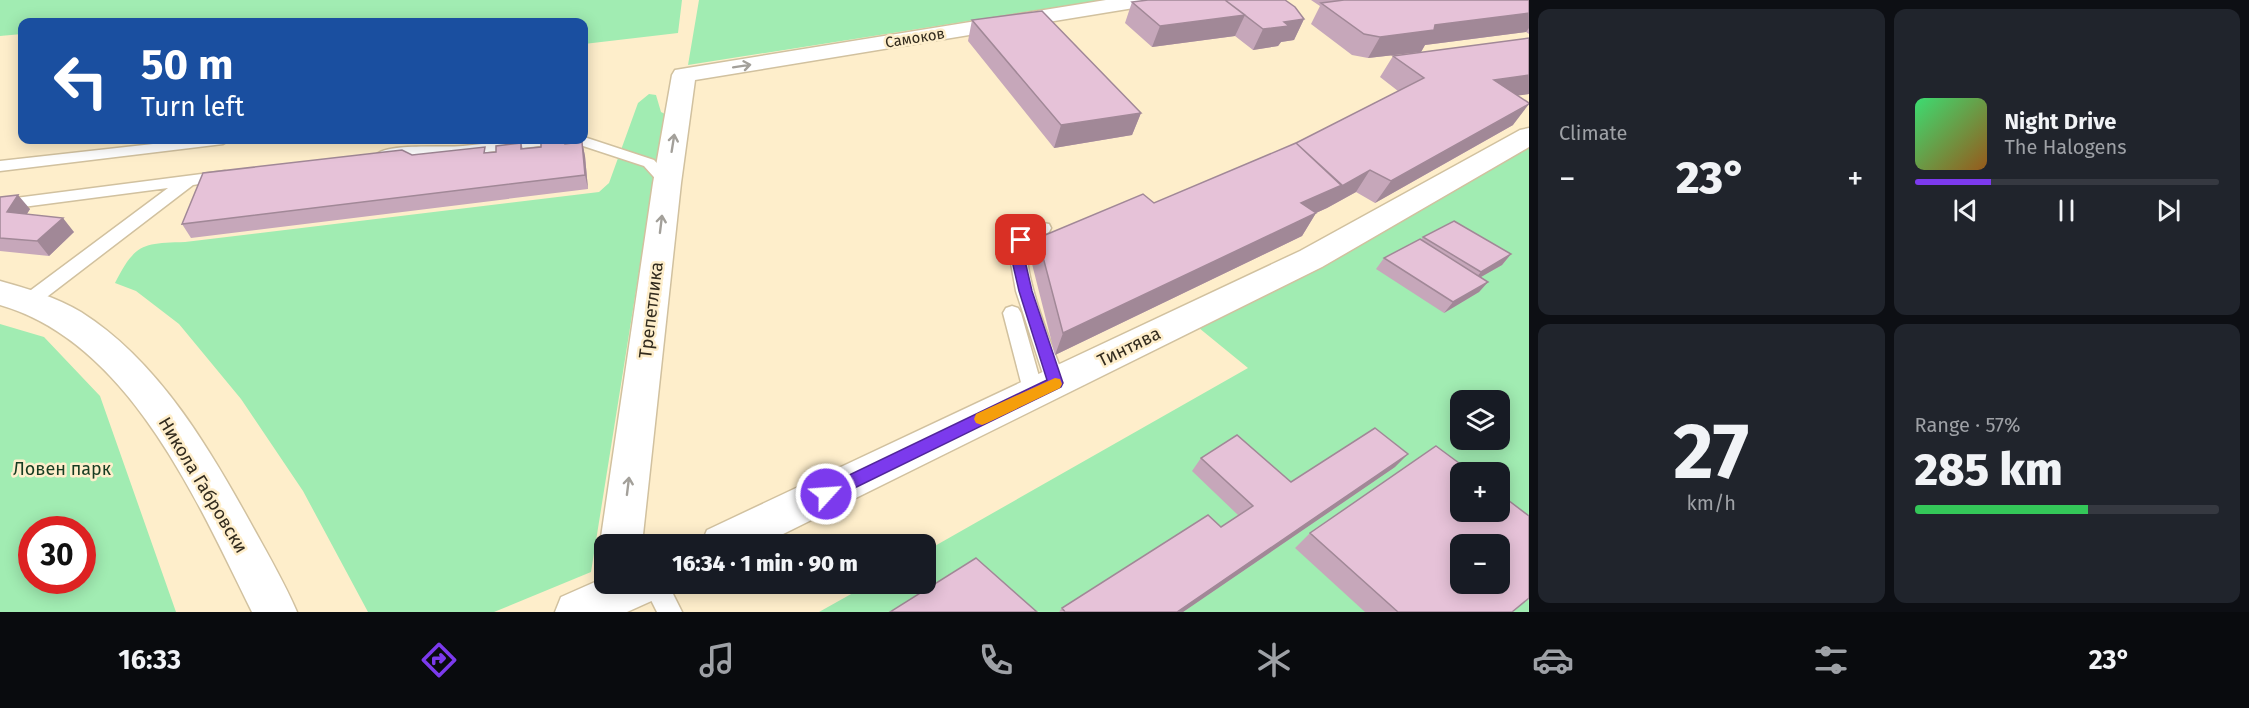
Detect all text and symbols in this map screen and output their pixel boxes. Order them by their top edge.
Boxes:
street label: Самоков [884,24,946,52]
text: 50 m [141,40,234,90]
icon: left [42,42,120,120]
one-way arrow [732,60,751,71]
text: Turn left [141,91,244,123]
text: Night Drive [2005,108,2116,135]
text: Climate [1559,121,1627,145]
one-way arrow [667,134,678,154]
text: The Halogens [2005,135,2127,159]
text: 23° [1676,151,1746,205]
text: − [1559,159,1576,199]
text: + [1847,159,1863,199]
icon: previous [1949,194,1982,227]
icon: pause [2050,194,2083,227]
icon: next [2152,194,2185,227]
one-way arrow [656,214,667,234]
pin [995,214,1046,265]
icon: arrive [1004,223,1037,256]
street label: Трепетлика [634,260,668,360]
street label: Тинтява [1094,322,1164,372]
map controls [1450,390,1510,594]
button: layers [1450,390,1510,450]
text: 27 [1673,405,1749,499]
street label: Никола Габровски [154,413,252,557]
text: Range · 57% [1915,413,2021,437]
text: 285 km [1915,443,2063,497]
park label: Ловен парк [13,458,112,480]
position arrow [794,462,858,526]
button: + [1450,462,1510,522]
one-way arrow [623,477,634,497]
text: km/h [1687,491,1736,515]
speed limit sign: 30 [18,516,96,594]
button: − [1450,534,1510,594]
text: 16:34 · 1 min · 90 m [672,550,858,577]
icon: directions [418,639,460,681]
icon: music [696,639,738,681]
icon: phone [975,639,1017,681]
icon: climate [1253,639,1295,681]
icon: car [1532,639,1574,681]
icon: filters [1810,639,1852,681]
text: 16:33 [118,644,181,676]
text: 23° [2089,644,2131,676]

